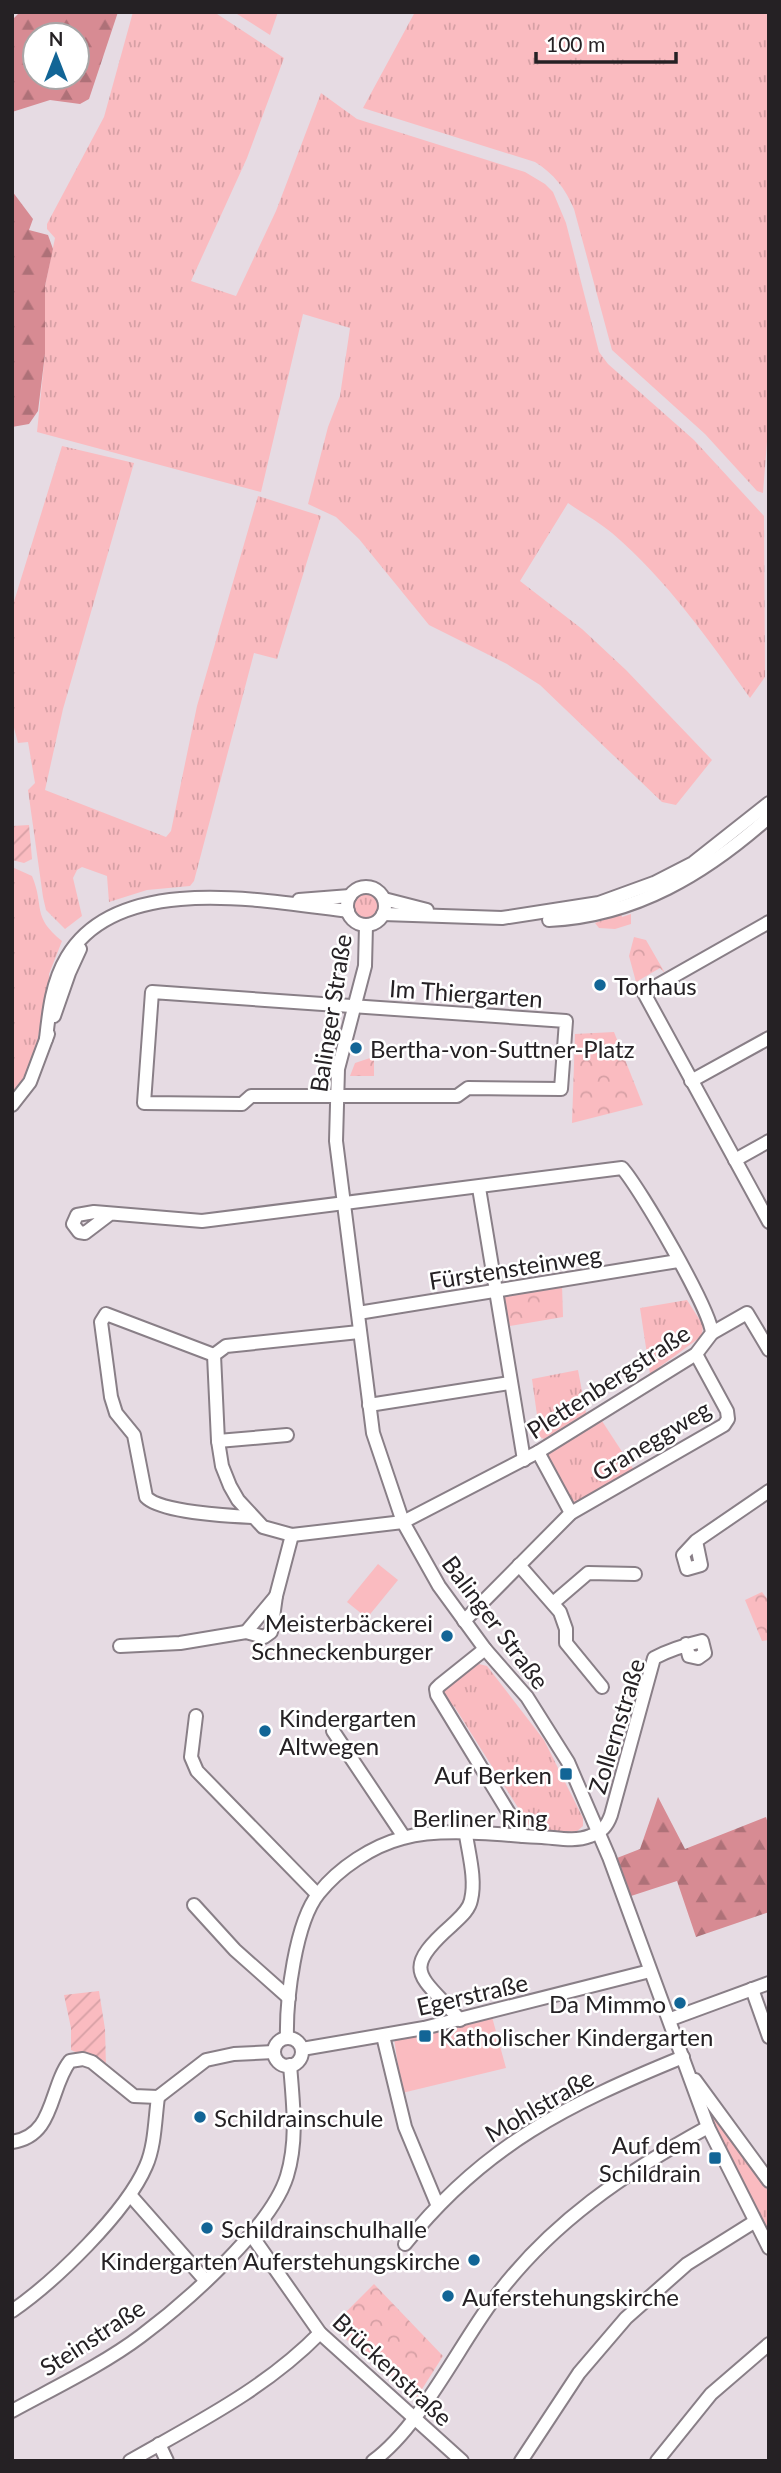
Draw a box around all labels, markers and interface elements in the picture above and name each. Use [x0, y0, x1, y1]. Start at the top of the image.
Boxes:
north arrow [21, 21, 91, 91]
scale bar [536, 21, 676, 65]
text: N [49, 27, 63, 50]
text: 100 m [546, 31, 605, 56]
street label: Balinger Straße [303, 932, 357, 1094]
place label: Torhaus [614, 971, 697, 1000]
street label: Im Thiergarten [388, 973, 544, 1013]
marker: Torhaus [592, 977, 608, 993]
place label: Bertha-von-Suttner-Platz [370, 1034, 635, 1063]
marker: Bertha-von-Suttner-Platz [348, 1040, 364, 1056]
street label: Fürstensteinweg [427, 1239, 603, 1295]
street label: Plettenbergstraße [521, 1318, 695, 1444]
street label: Graneggweg [587, 1393, 715, 1487]
street label: Balinger Straße [436, 1550, 556, 1694]
place label: Meisterbäckerei Schneckenburger [251, 1608, 433, 1665]
marker: Meisterbäckerei Schneckenburger [439, 1628, 455, 1644]
street label: Zollernstraße [582, 1655, 650, 1797]
place label: Kindergarten Altwegen [279, 1703, 416, 1760]
marker: Kindergarten Altwegen [257, 1723, 273, 1739]
place label: Auf Berken [434, 1760, 552, 1789]
marker: Auf Berken [558, 1766, 574, 1782]
street label: Berliner Ring [412, 1803, 548, 1832]
street label: Egerstraße [414, 1967, 530, 2021]
place label: Da Mimmo [549, 1989, 666, 2018]
marker: Da Mimmo [672, 1995, 688, 2011]
place label: Katholischer Kindergarten [439, 2022, 713, 2051]
marker: Katholischer Kindergarten [417, 2028, 433, 2044]
street label: Mohlstraße [480, 2062, 598, 2148]
place label: Schildrainschule [214, 2103, 383, 2132]
marker: Schildrainschule [192, 2109, 208, 2125]
place label: Auf dem Schildrain [599, 2130, 701, 2187]
marker: Auf dem Schildrain [707, 2150, 723, 2166]
place label: Schildrainschulhalle [221, 2214, 427, 2243]
marker: Schildrainschulhalle [199, 2220, 215, 2236]
place label: Kindergarten Auferstehungskirche [100, 2246, 460, 2275]
marker: Kindergarten Auferstehungskirche [466, 2252, 482, 2268]
place label: Auferstehungskirche [462, 2282, 679, 2311]
marker: Auferstehungskirche [440, 2288, 456, 2304]
street label: Steinstraße [34, 2292, 150, 2382]
street label: Brückenstraße [327, 2306, 459, 2432]

